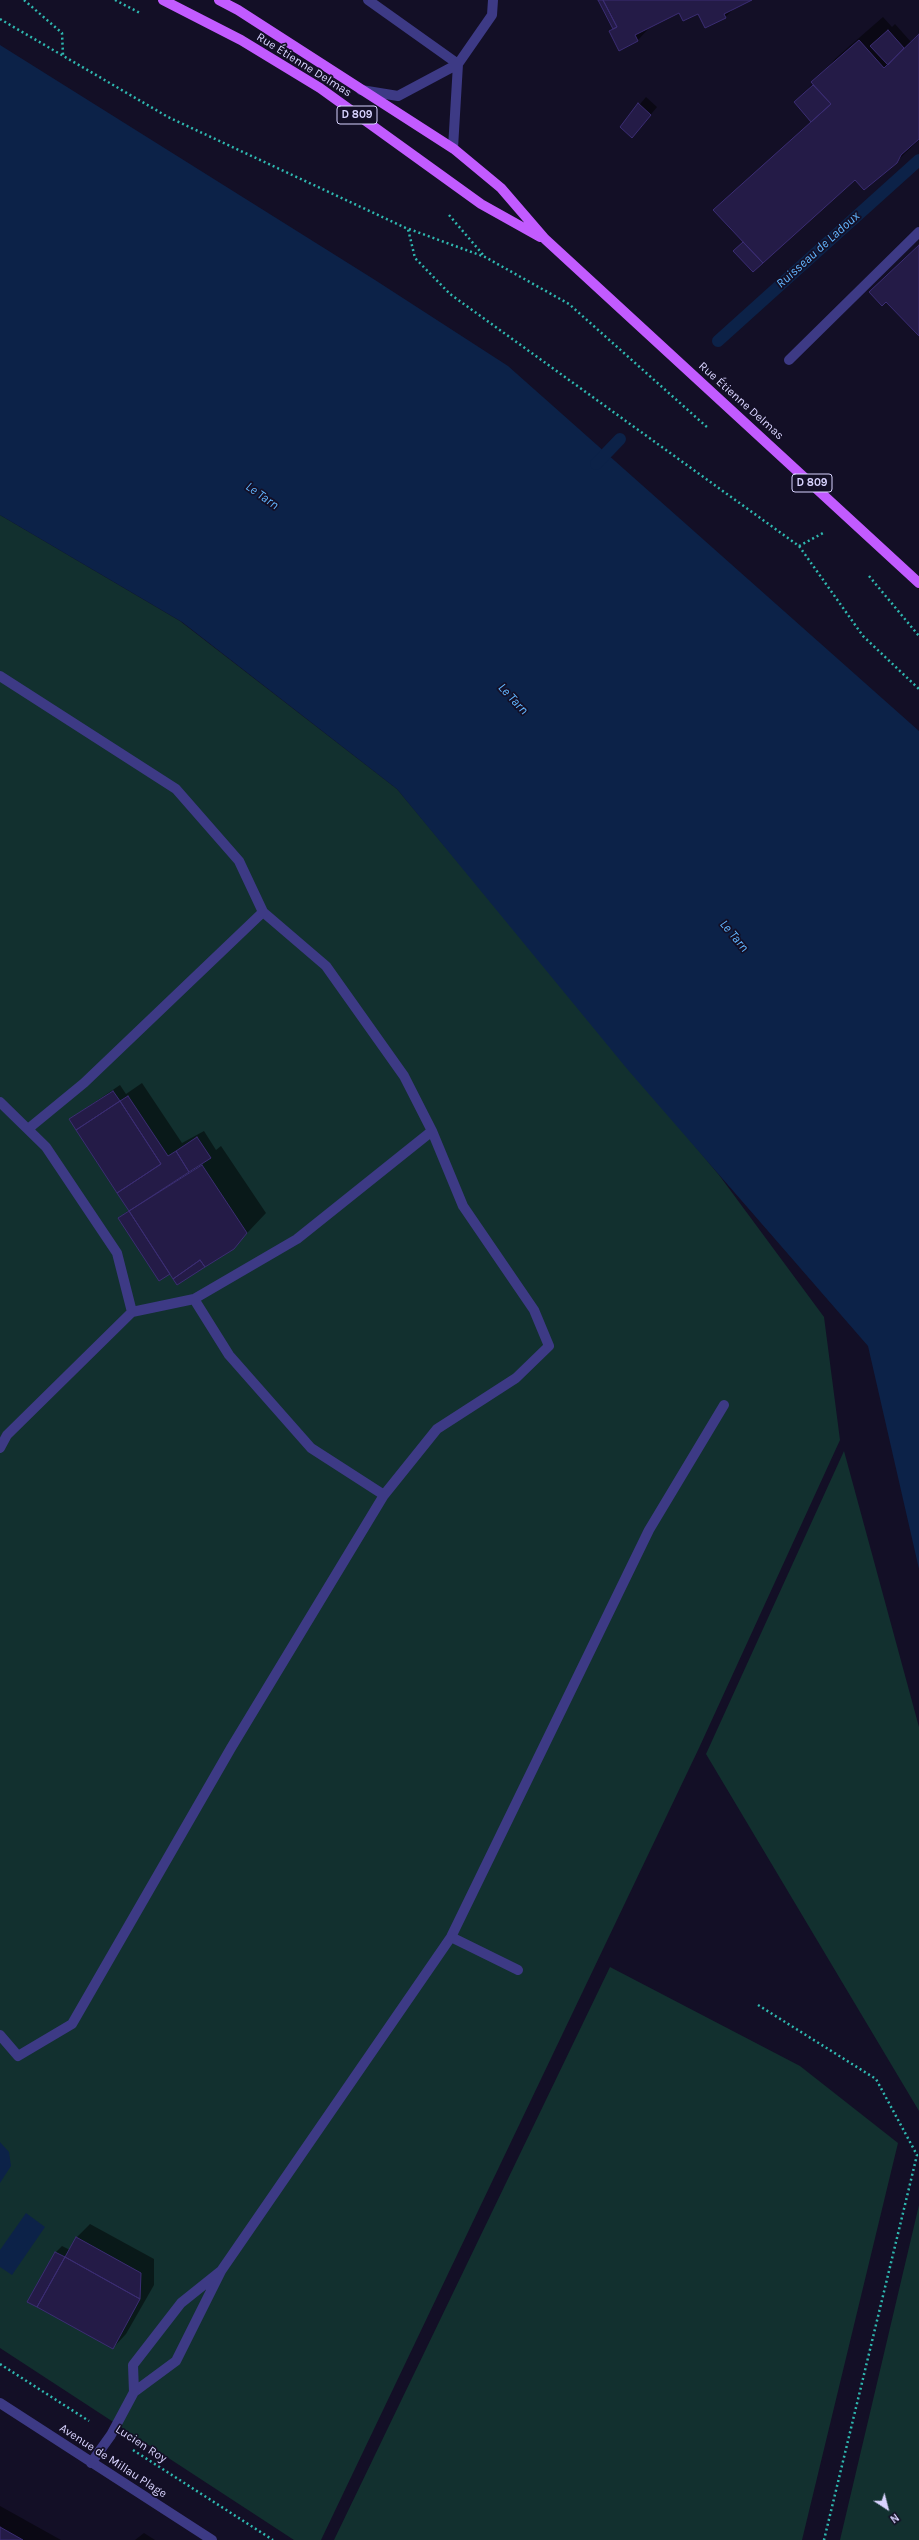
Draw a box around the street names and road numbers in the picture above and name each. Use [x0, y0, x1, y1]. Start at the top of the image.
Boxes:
street label: Rue Étienne Delmas [254, 30, 354, 100]
road number: D 809 [337, 106, 377, 124]
street label: Rue Étienne Delmas [695, 359, 787, 443]
road number: D 809 [792, 474, 832, 492]
street label: Avenue de Millau Plage [57, 2421, 169, 2501]
street label: Lucien Roy [113, 2422, 169, 2466]

